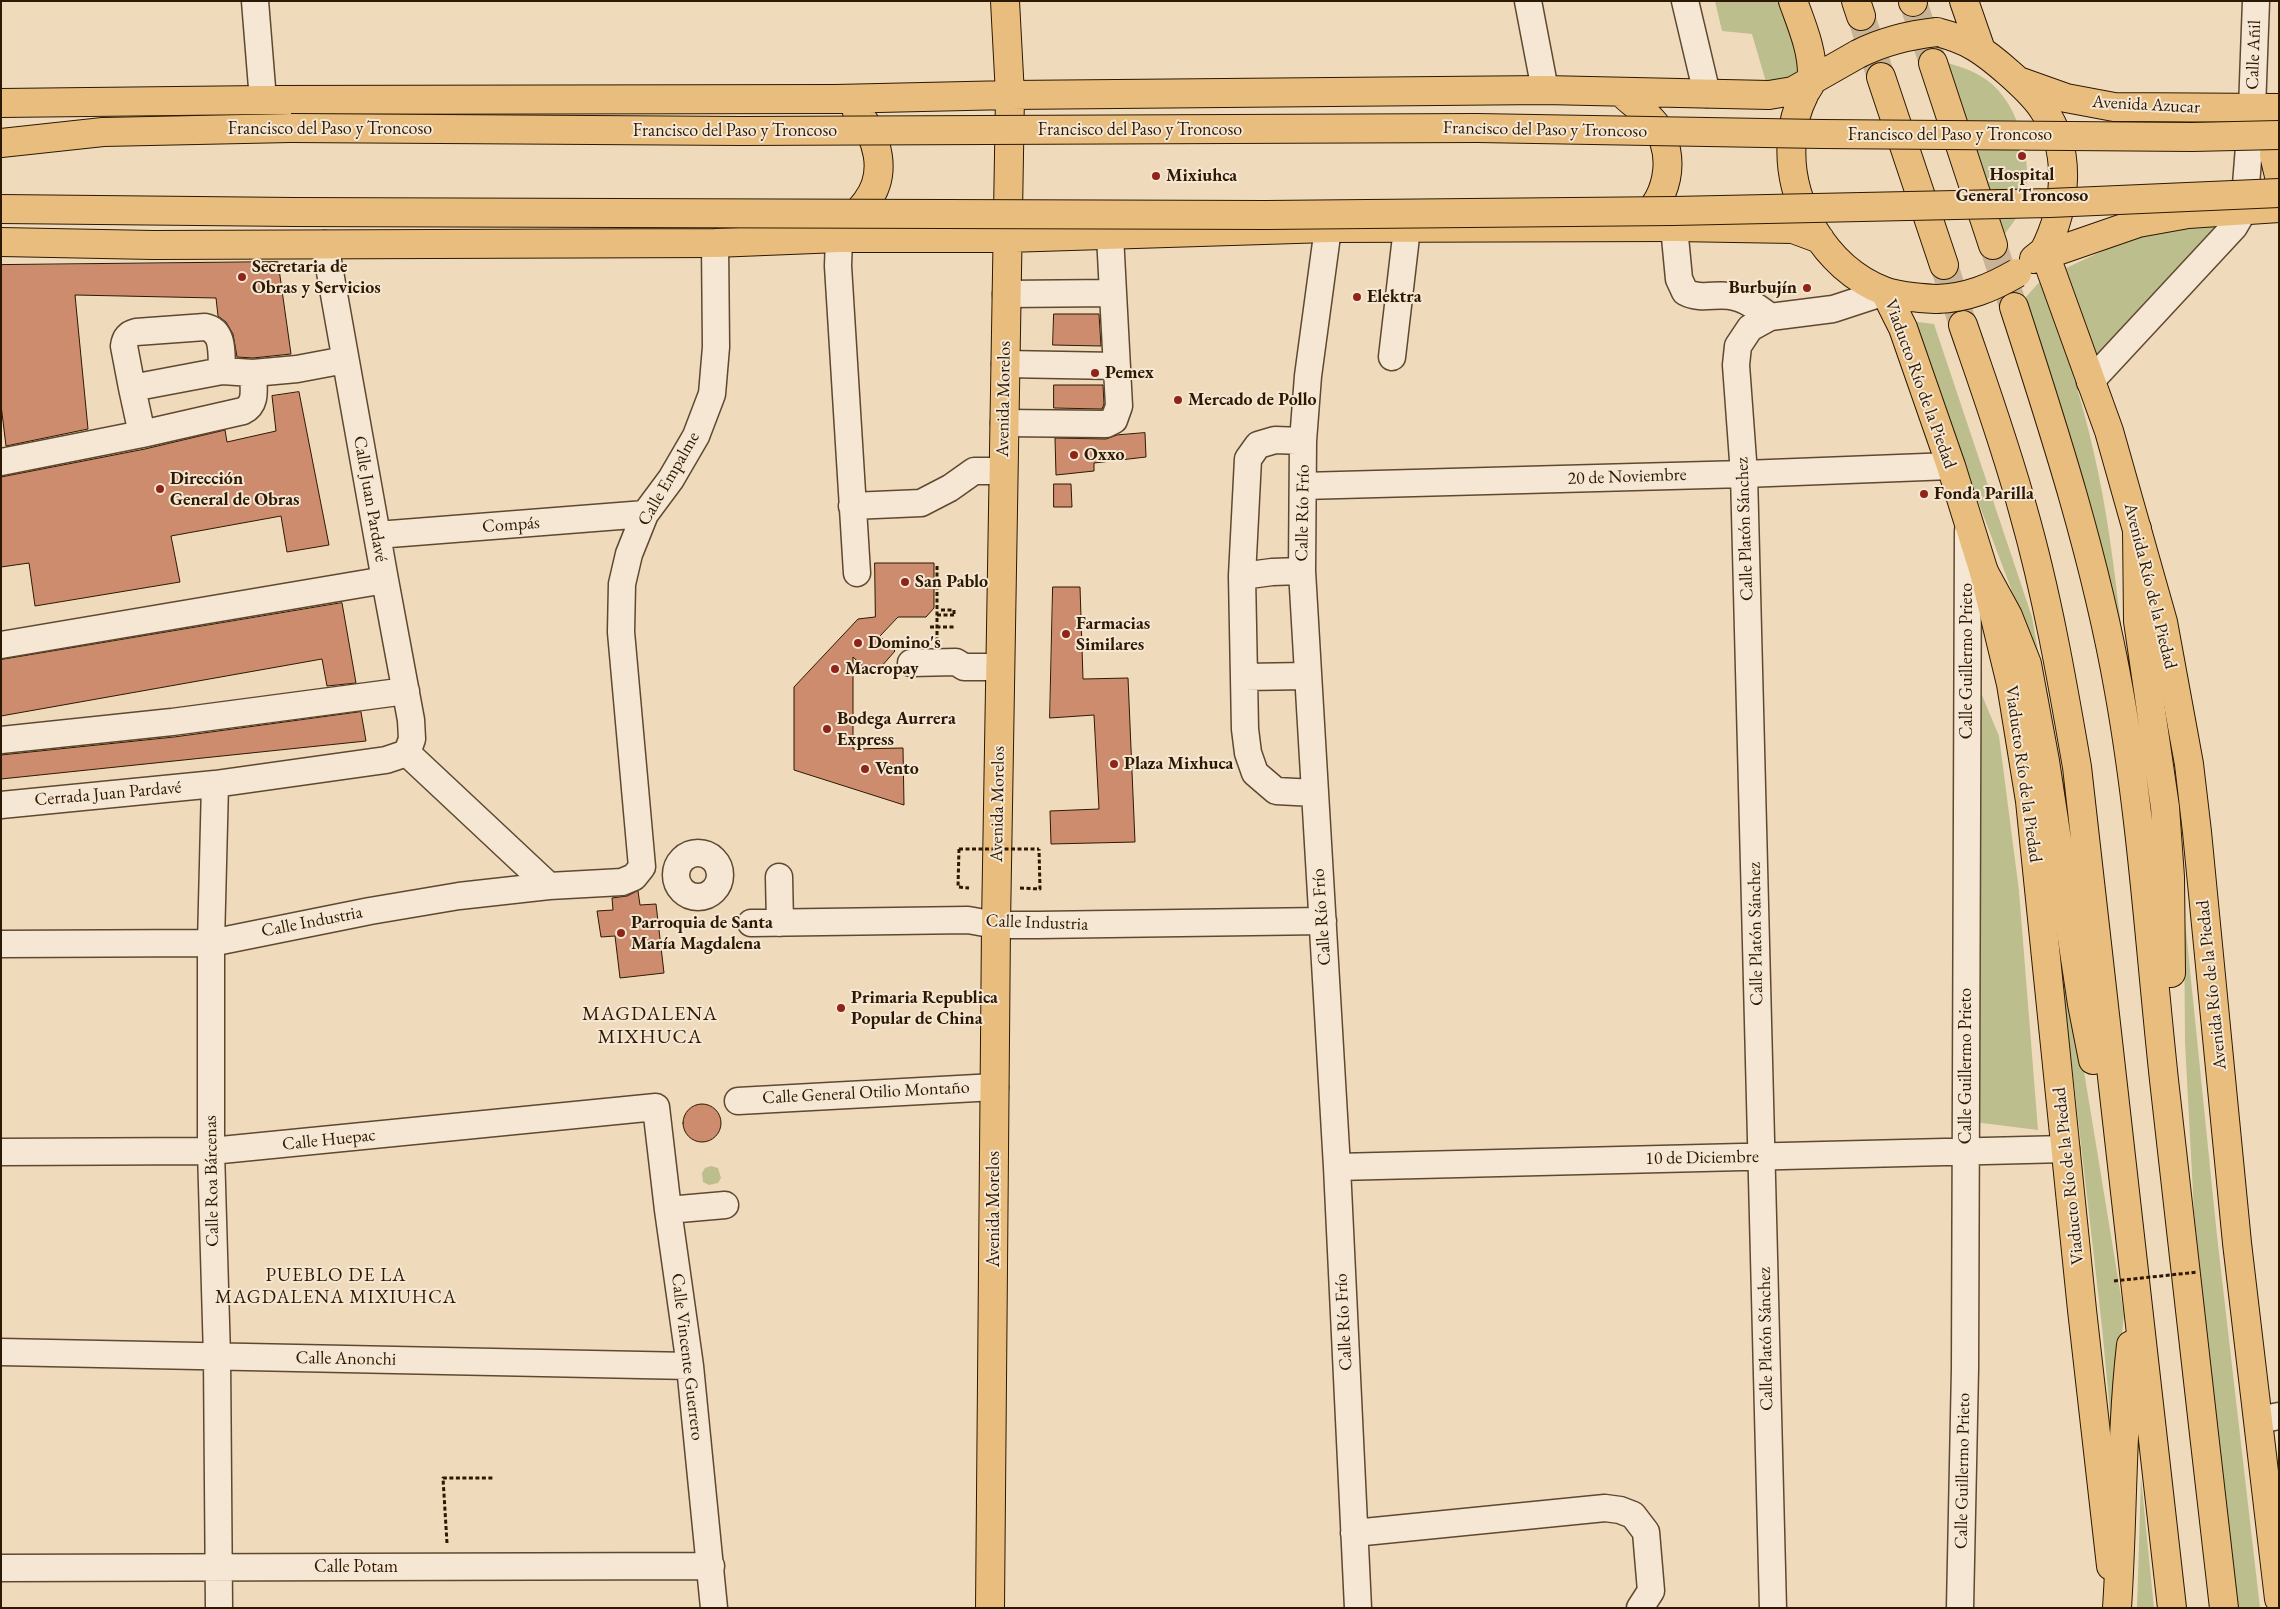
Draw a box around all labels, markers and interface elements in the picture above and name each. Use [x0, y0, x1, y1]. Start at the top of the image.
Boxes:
street label: Calle Añil [2242, 20, 2266, 90]
street label: Avenida Azucar [2091, 91, 2201, 119]
street label: Francisco del Paso y Troncoso [1443, 117, 1647, 143]
street label: Francisco del Paso y Troncoso [228, 118, 432, 140]
street label: Francisco del Paso y Troncoso [1038, 119, 1242, 141]
street label: Francisco del Paso y Troncoso [633, 120, 837, 142]
street label: Francisco del Paso y Troncoso [1848, 124, 2052, 146]
marker: Hospital General Troncoso [2016, 150, 2028, 162]
place label: Hospital General Troncoso [1956, 164, 2088, 206]
place label: Mixiuhca [1166, 165, 1237, 187]
marker: Mixiuhca [1150, 170, 1162, 182]
place label: Secretaria de Obras y Servicios [252, 256, 381, 298]
marker: Secretaria de Obras y Servicios [236, 271, 248, 283]
place label: Burbujín [1728, 277, 1797, 299]
marker: Burbujín [1801, 282, 1813, 294]
place label: Elektra [1367, 286, 1422, 308]
marker: Elektra [1351, 291, 1363, 303]
street label: Viaducto Río de la Piedad [1879, 296, 1961, 472]
street label: Avenida Morelos [992, 341, 1016, 457]
place label: Pemex [1105, 362, 1154, 384]
marker: Pemex [1089, 367, 1101, 379]
place label: Mercado de Pollo [1188, 389, 1317, 411]
marker: Mercado de Pollo [1172, 394, 1184, 406]
street label: Calle Empalme [633, 428, 705, 530]
street label: Calle Juan Pardavé [348, 434, 392, 564]
place label: Oxxo [1084, 444, 1124, 466]
marker: Oxxo [1068, 449, 1080, 461]
street label: Calle Platón Sánchez [1732, 457, 1758, 601]
street label: Calle Río Frío [1291, 464, 1315, 562]
street label: 20 de Noviembre [1567, 464, 1687, 490]
place label: Dirección General de Obras [170, 468, 300, 510]
marker: Dirección General de Obras [154, 483, 166, 495]
place label: Fonda Parilla [1934, 483, 2034, 505]
marker: Fonda Parilla [1918, 488, 1930, 500]
street label: Avenida Río de la Piedad [2119, 501, 2181, 671]
street label: Compás [481, 512, 541, 538]
place label: San Pablo [915, 571, 988, 593]
marker: San Pablo [899, 576, 911, 588]
street label: Calle Guillermo Prieto [1956, 583, 1978, 739]
place label: Farmacias Similares [1076, 613, 1150, 656]
marker: Farmacias Similares [1060, 628, 1072, 640]
place label: Domino's [868, 632, 941, 654]
marker: Domino's [852, 637, 864, 649]
place label: Macropay [845, 658, 919, 680]
marker: Macropay [829, 663, 841, 675]
street label: Viaducto Río de la Piedad [2000, 684, 2046, 864]
place label: Bodega Aurrera Express [837, 708, 956, 751]
marker: Bodega Aurrera Express [821, 723, 833, 735]
street label: Avenida Morelos [986, 746, 1010, 862]
place label: Plaza Mixhuca [1124, 753, 1233, 775]
place label: Vento [875, 758, 919, 780]
marker: Plaza Mixhuca [1108, 758, 1120, 770]
marker: Vento [859, 763, 871, 775]
street label: Cerrada Juan Pardavé [34, 777, 182, 811]
street label: Calle Platón Sánchez [1744, 862, 1768, 1006]
street label: Calle Río Frío [1308, 868, 1336, 966]
street label: Avenida Río de la Piedad [2192, 899, 2232, 1071]
street label: Calle Industria [260, 902, 364, 942]
street label: Calle Industria [985, 910, 1089, 936]
place label: Parroquia de Santa María Magdalena [631, 912, 773, 954]
marker: Parroquia de Santa María Magdalena [615, 927, 627, 939]
place label: Primaria Republica Popular de China [851, 987, 998, 1030]
street label: Calle Guillermo Prieto [1955, 988, 1977, 1144]
marker: Primaria Republica Popular de China [835, 1002, 847, 1014]
district label: MAGDALENA MIXHUCA [581, 1003, 719, 1050]
street label: Calle General Otilio Montaño [762, 1077, 970, 1109]
street label: Viaducto Río de la Piedad [2049, 1086, 2089, 1266]
street label: Calle Roa Bárcenas [200, 1115, 224, 1247]
street label: Calle Huepac [281, 1124, 377, 1156]
street label: 10 de Diciembre [1645, 1146, 1759, 1170]
street label: Avenida Morelos [983, 1151, 1005, 1267]
district label: PUEBLO DE LA MAGDALENA MIXIUHCA [213, 1265, 459, 1309]
street label: Calle Platón Sánchez [1754, 1267, 1778, 1411]
street label: Calle Vincente Guerrero [666, 1272, 708, 1442]
street label: Calle Río Frío [1331, 1273, 1357, 1371]
street label: Calle Anonchi [296, 1347, 396, 1371]
street label: Calle Guillermo Prieto [1951, 1393, 1975, 1549]
street label: Calle Potam [314, 1556, 398, 1578]

